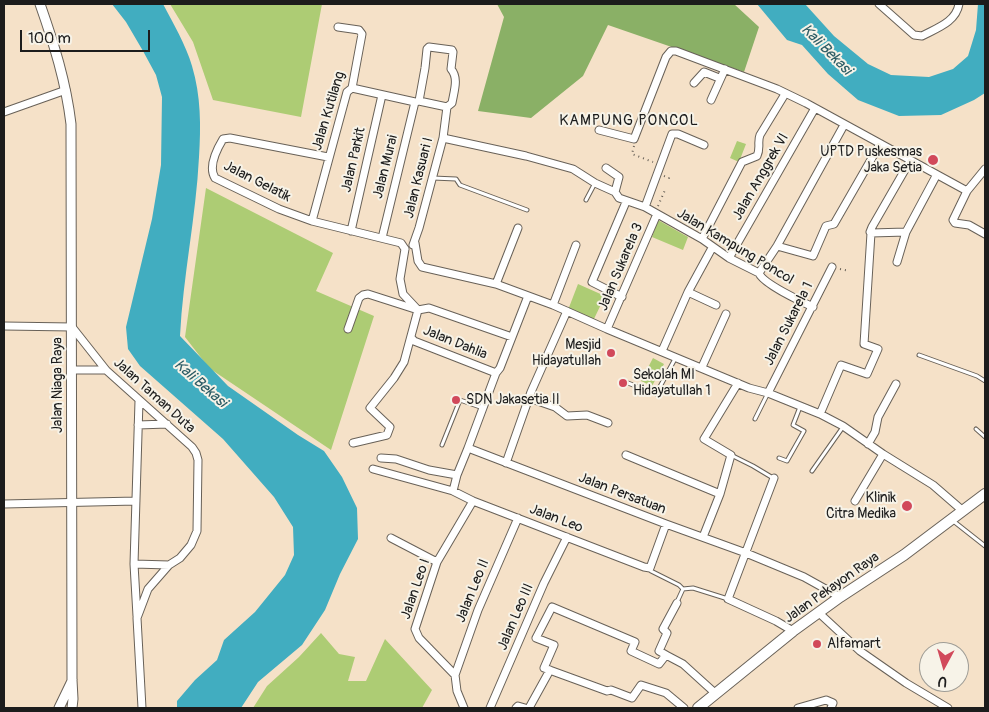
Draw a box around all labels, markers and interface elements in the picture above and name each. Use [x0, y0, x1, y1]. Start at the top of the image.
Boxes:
scale bar [22, 20, 152, 52]
water label: Kali Bekasi [797, 21, 855, 79]
text: 100 m [28, 29, 71, 48]
street label: Jalan Kutilang [309, 70, 349, 152]
district label: KAMPUNG PONCOL [557, 112, 701, 130]
street label: Jalan Parkit [338, 126, 370, 194]
street label: Jalan Anggrek VI [729, 131, 793, 223]
street label: Jalan Murai [370, 134, 402, 200]
street label: Jalan Kasuari I [401, 136, 437, 220]
place label: UPTD Puskesmas Jaka Setia [820, 144, 922, 176]
marker: UPTD Puskesmas Jaka Setia [926, 153, 940, 167]
street label: Jalan Gelatik [221, 158, 293, 206]
street label: Jalan Kampung Poncol [673, 205, 797, 289]
street label: Jalan Sukarela 3 [595, 221, 647, 313]
street label: Jalan Sukarela 1 [761, 280, 817, 368]
street label: Jalan Dahlia [420, 323, 490, 363]
street label: Jalan Niaga Raya [50, 337, 66, 433]
place label: Mesjid Hidayatullah [532, 337, 601, 370]
marker: Mesjid Hidayatullah [605, 347, 617, 359]
street label: Jalan Taman Duta [110, 355, 198, 437]
water label: Kali Bekasi [170, 356, 230, 412]
place label: Sekolah MI Hidayatullah 1 [633, 367, 711, 400]
marker: Sekolah MI Hidayatullah 1 [617, 377, 629, 389]
place label: SDN Jakasetia II [466, 392, 560, 408]
marker: SDN Jakasetia II [450, 394, 462, 406]
street label: Jalan Persatuan [576, 470, 668, 518]
place label: Klinik Citra Medika [826, 490, 896, 522]
marker: Klinik Citra Medika [900, 499, 914, 513]
street label: Jalan Leo [527, 501, 585, 537]
street label: Jalan Pekayon Raya [781, 549, 883, 627]
street label: Jalan Leo I [398, 557, 434, 621]
street label: Jalan Leo II [453, 557, 493, 625]
street label: Jalan Leo III [494, 581, 538, 653]
place label: Alfamart [827, 636, 881, 652]
marker: Alfamart [811, 638, 823, 650]
north arrow [919, 642, 969, 692]
text: U [937, 672, 948, 690]

